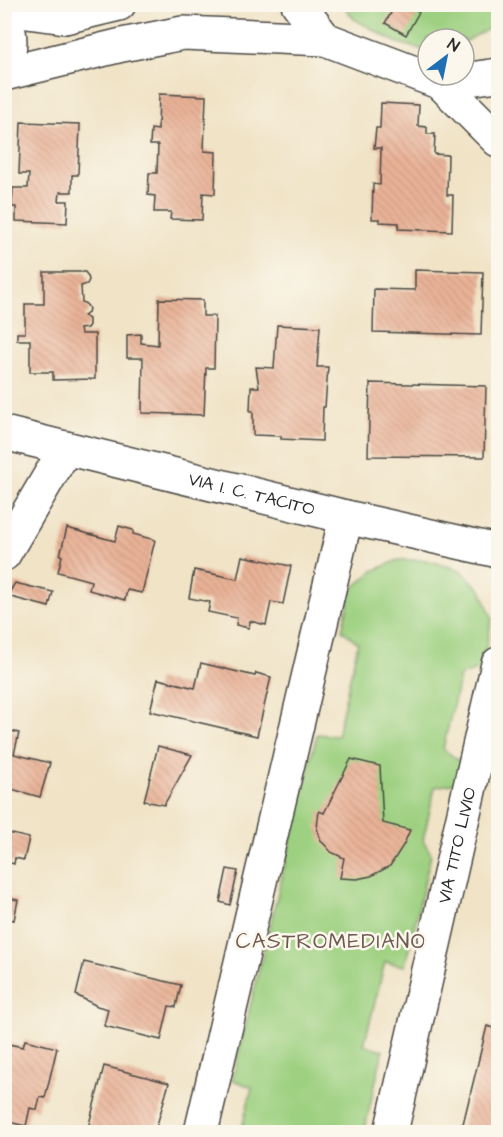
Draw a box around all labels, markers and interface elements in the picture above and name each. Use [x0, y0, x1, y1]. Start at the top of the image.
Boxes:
north arrow [416, 27, 476, 87]
text: N [443, 33, 464, 57]
street label: VIA I. C. TACITO [186, 467, 317, 522]
street label: VIA TITO LIVIO [432, 785, 482, 906]
district label: CASTROMEDIANO [236, 927, 426, 956]

